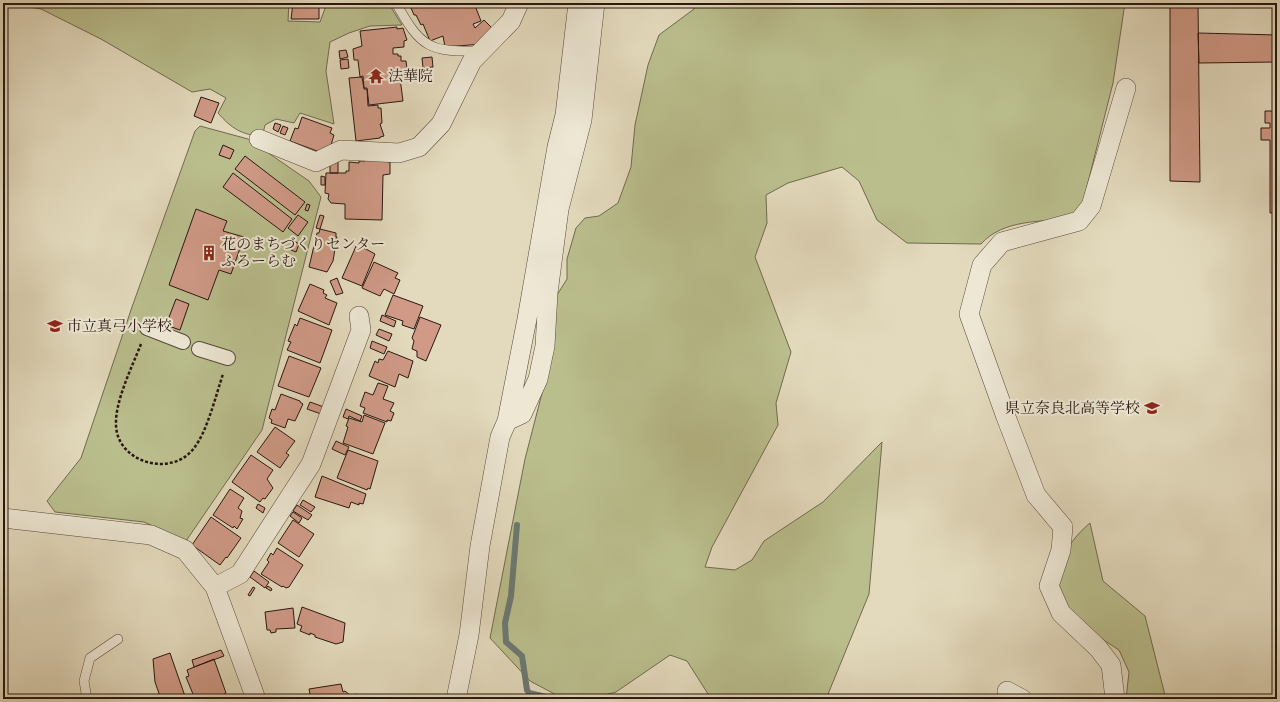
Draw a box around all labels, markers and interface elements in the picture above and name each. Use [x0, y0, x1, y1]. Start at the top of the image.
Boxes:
place label: 法華院 [388, 66, 433, 85]
temple icon: 法華院 [367, 67, 385, 85]
place label: 花のまちづくりセンター ふろーらむ [221, 234, 385, 270]
building icon: 花のまちづくりセンター ふろーらむ [200, 244, 218, 262]
place label: 市立真弓小学校 [67, 316, 172, 335]
school or university icon: 市立真弓小学校 [46, 317, 64, 335]
place label: 県立奈良北高等学校 [1005, 398, 1140, 417]
school or university icon: 県立奈良北高等学校 [1143, 399, 1161, 417]

